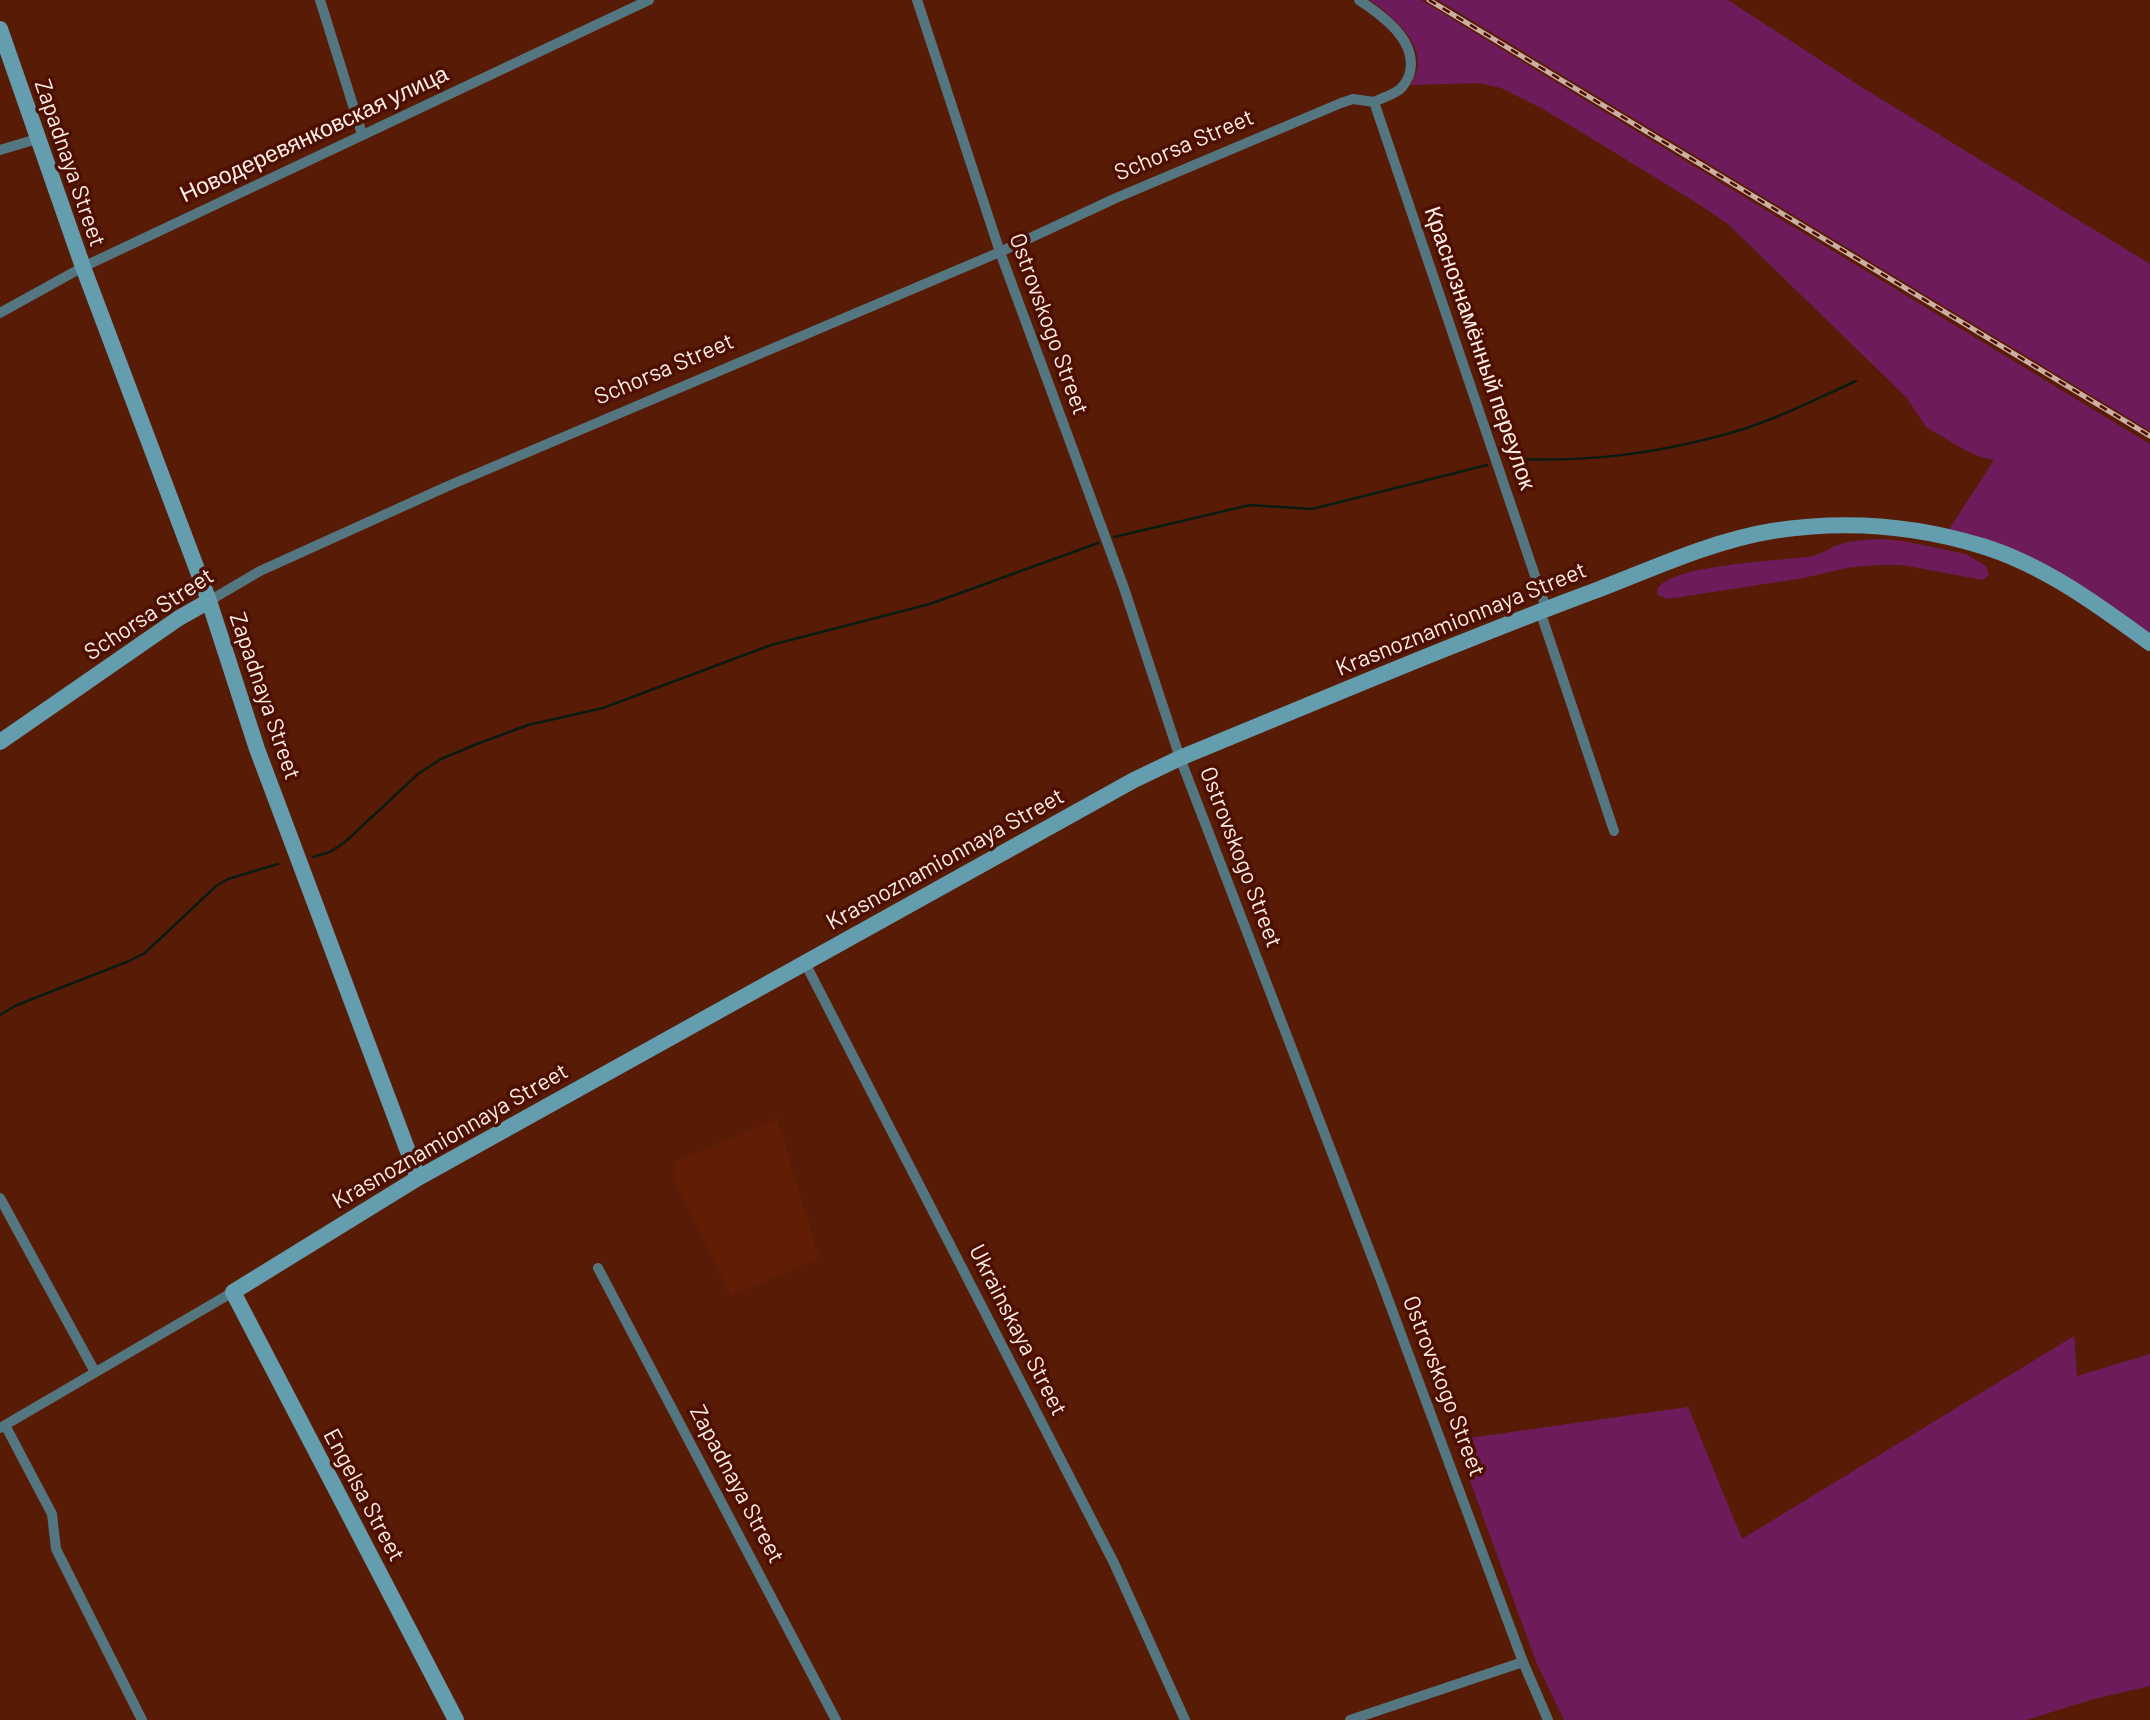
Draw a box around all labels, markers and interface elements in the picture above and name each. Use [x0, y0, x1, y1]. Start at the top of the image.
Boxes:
street label: Новодеревянковская улица [175, 60, 453, 208]
street label: Zapadnaya Street [28, 76, 112, 250]
street label: Schorsa Street [1110, 103, 1258, 187]
street label: Краснознамённый переулок [1418, 203, 1542, 493]
street label: Ostrovskogo Street [1003, 229, 1095, 419]
street label: Schorsa Street [590, 327, 738, 411]
street label: Krasnoznamionnaya Street [1332, 556, 1590, 682]
street label: Schorsa Street [79, 562, 219, 666]
street label: Zapadnaya Street [223, 609, 307, 783]
street label: Ostrovskogo Street [1194, 763, 1288, 951]
street label: Krasnoznamionnaya Street [821, 782, 1069, 936]
street label: Krasnoznamionnaya Street [327, 1057, 573, 1215]
street label: Ukrainskaya Street [963, 1240, 1073, 1420]
street label: Ostrovskogo Street [1397, 1292, 1491, 1480]
street label: Zapadnaya Street [684, 1400, 790, 1568]
street label: Engelsa Street [317, 1424, 411, 1566]

